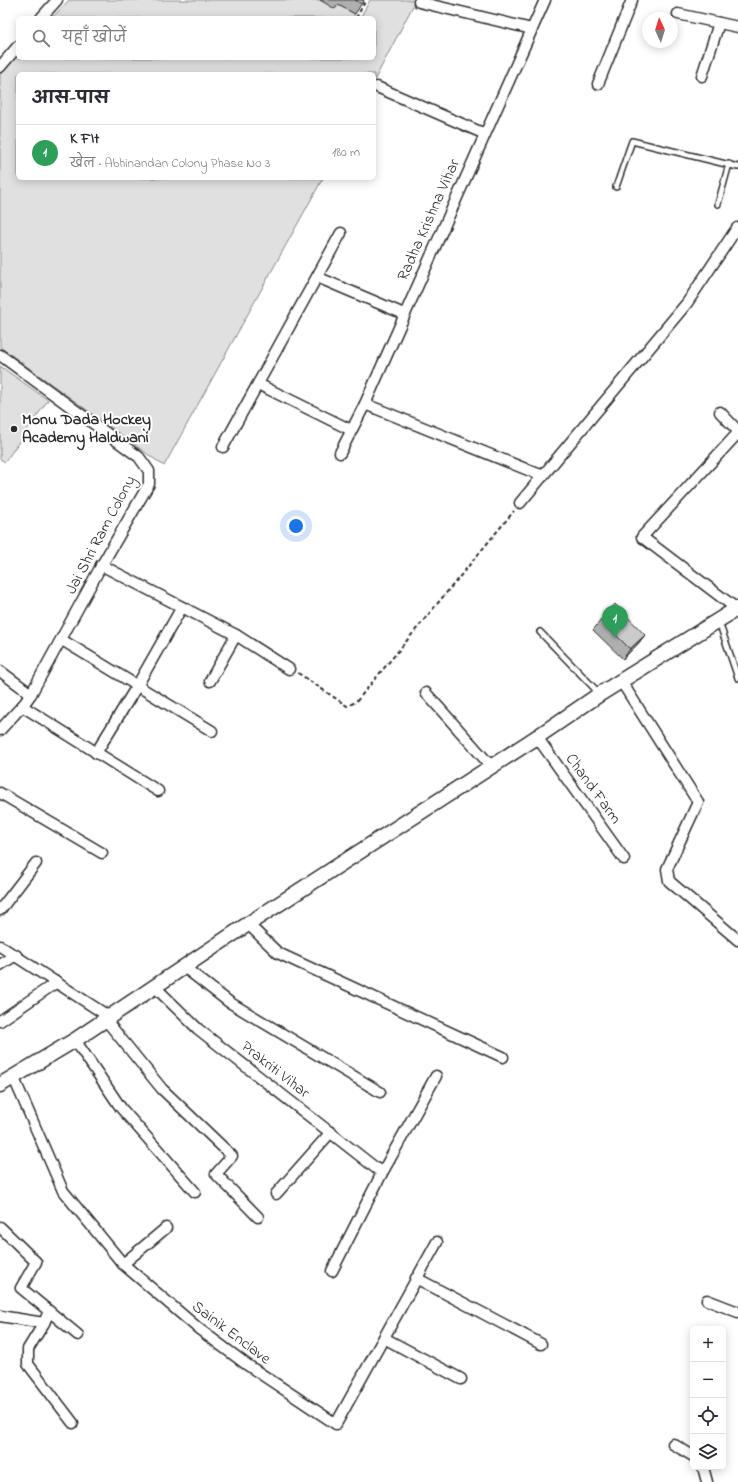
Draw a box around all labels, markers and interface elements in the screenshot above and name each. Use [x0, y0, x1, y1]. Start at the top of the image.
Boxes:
north arrow [642, 12, 678, 48]
search box [16, 16, 376, 60]
icon: search [30, 27, 52, 49]
text: यहाँ खोजें [62, 27, 126, 49]
text: आस-पास [32, 86, 109, 111]
text: K FIt [70, 128, 99, 150]
text: 1 [43, 143, 47, 162]
text: 180 m [332, 143, 360, 162]
text: खेल · Abhinandan Colony Phase No 3 [70, 154, 270, 173]
street label: Radha Krishna Vihar [391, 155, 467, 285]
place label: Monu Dada Hockey Academy Haldwani [22, 408, 151, 451]
marker: Monu Dada Hockey Academy Haldwani [9, 424, 19, 434]
street label: Jai Shri Ram Colony [60, 471, 142, 599]
your location [286, 516, 306, 536]
pin: 1 [602, 605, 628, 638]
street label: Chand Farm [559, 749, 627, 829]
street label: Prakriti Vihar [236, 1035, 314, 1105]
street label: Sainik Enclave [186, 1295, 276, 1371]
map controls [690, 1326, 726, 1470]
button: + [690, 1326, 726, 1362]
button: − [690, 1362, 726, 1398]
button: locate [690, 1398, 726, 1434]
button: layers [690, 1434, 726, 1470]

